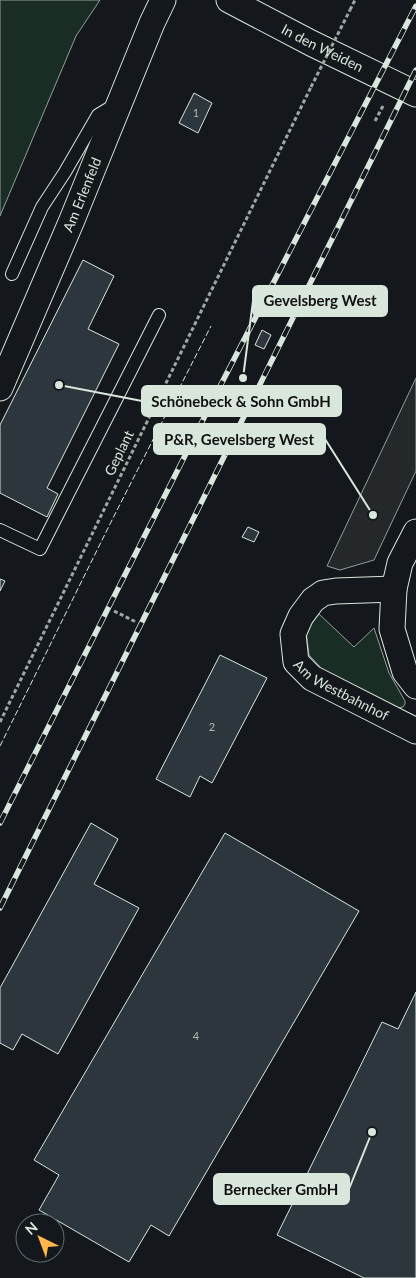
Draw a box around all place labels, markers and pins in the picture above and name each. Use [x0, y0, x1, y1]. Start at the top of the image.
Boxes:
callout: Gevelsberg West [253, 286, 387, 316]
callout: Schönebeck & Sohn GmbH [142, 386, 341, 416]
callout: P&R, Gevelsberg West [154, 424, 325, 454]
callout: Bernecker GmbH [214, 1174, 349, 1204]

